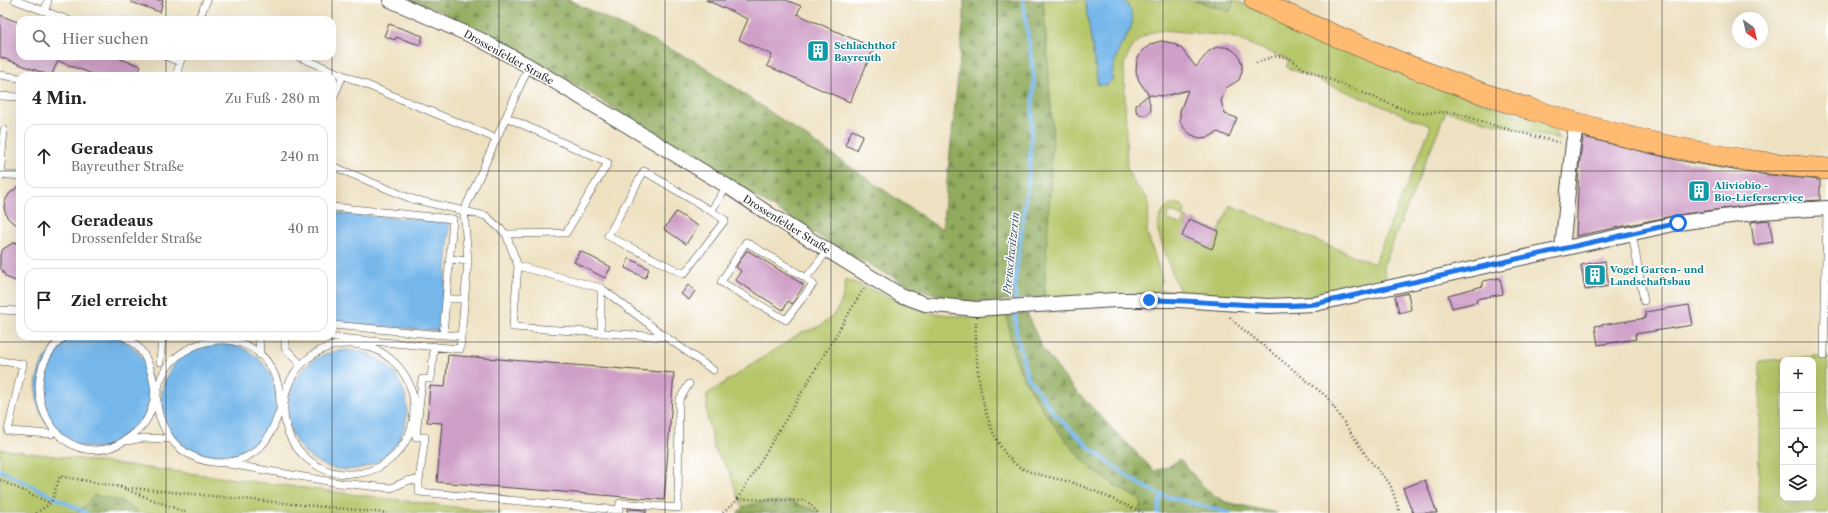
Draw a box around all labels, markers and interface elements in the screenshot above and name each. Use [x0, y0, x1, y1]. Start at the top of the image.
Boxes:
north arrow [1732, 12, 1768, 48]
search box [16, 16, 336, 60]
icon: search [30, 27, 52, 49]
street label: Drossenfelder Straße [462, 27, 556, 88]
text: Hier suchen [62, 29, 149, 48]
building icon: Schlachthof Bayreuth [805, 38, 831, 64]
place label: Schlachthof Bayreuth [834, 39, 898, 64]
text: 4 Min. [32, 88, 87, 108]
text: Zu Fuß · 280 m [225, 90, 320, 106]
text: Geradeaus [71, 139, 153, 158]
icon: ahead [33, 145, 55, 167]
text: 240 m [280, 148, 319, 164]
text: Bayreuther Straße [71, 158, 184, 174]
building icon: Aliviobio - Bio-Lieferservice [1686, 178, 1712, 204]
place label: Aliviobio - Bio-Lieferservice [1713, 179, 1804, 204]
street label: Drossenfelder Straße [741, 192, 833, 257]
text: Geradeaus [71, 211, 153, 230]
water label: Preuschwitzerin [1000, 211, 1022, 296]
route start [1669, 214, 1687, 232]
icon: ahead [33, 217, 55, 239]
text: 40 m [288, 220, 319, 236]
text: Drossenfelder Straße [71, 230, 202, 246]
building icon: Vogel Garten- und Landschaftsbau [1582, 262, 1608, 288]
place label: Vogel Garten- und Landschaftsbau [1609, 263, 1704, 288]
icon: arrive [33, 289, 55, 311]
text: Ziel erreicht [71, 291, 167, 310]
route end [1140, 291, 1158, 309]
map controls [1780, 357, 1816, 501]
button: + [1780, 357, 1816, 393]
button: − [1780, 393, 1816, 429]
button: locate [1780, 429, 1816, 465]
button: layers [1780, 465, 1816, 501]

